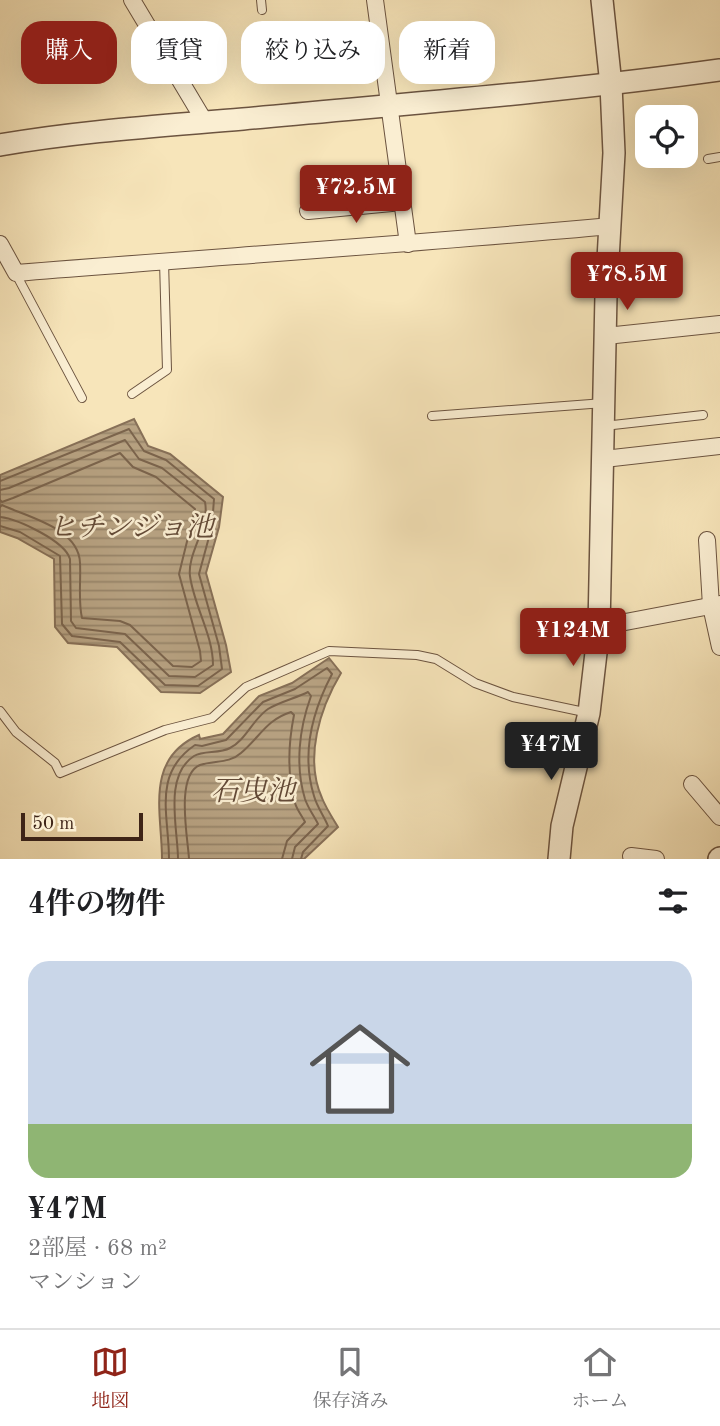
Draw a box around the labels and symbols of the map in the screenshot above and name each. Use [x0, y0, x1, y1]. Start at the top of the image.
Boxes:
pin: ¥72.5M [299, 166, 413, 225]
pin: ¥78.5M [570, 252, 684, 312]
water label: ヒチンジョ池 [48, 512, 217, 543]
pin: ¥124M [524, 608, 622, 668]
pin: ¥47M [510, 722, 592, 782]
water label: 石曳池 [211, 776, 298, 807]
scale bar [21, 810, 144, 842]

